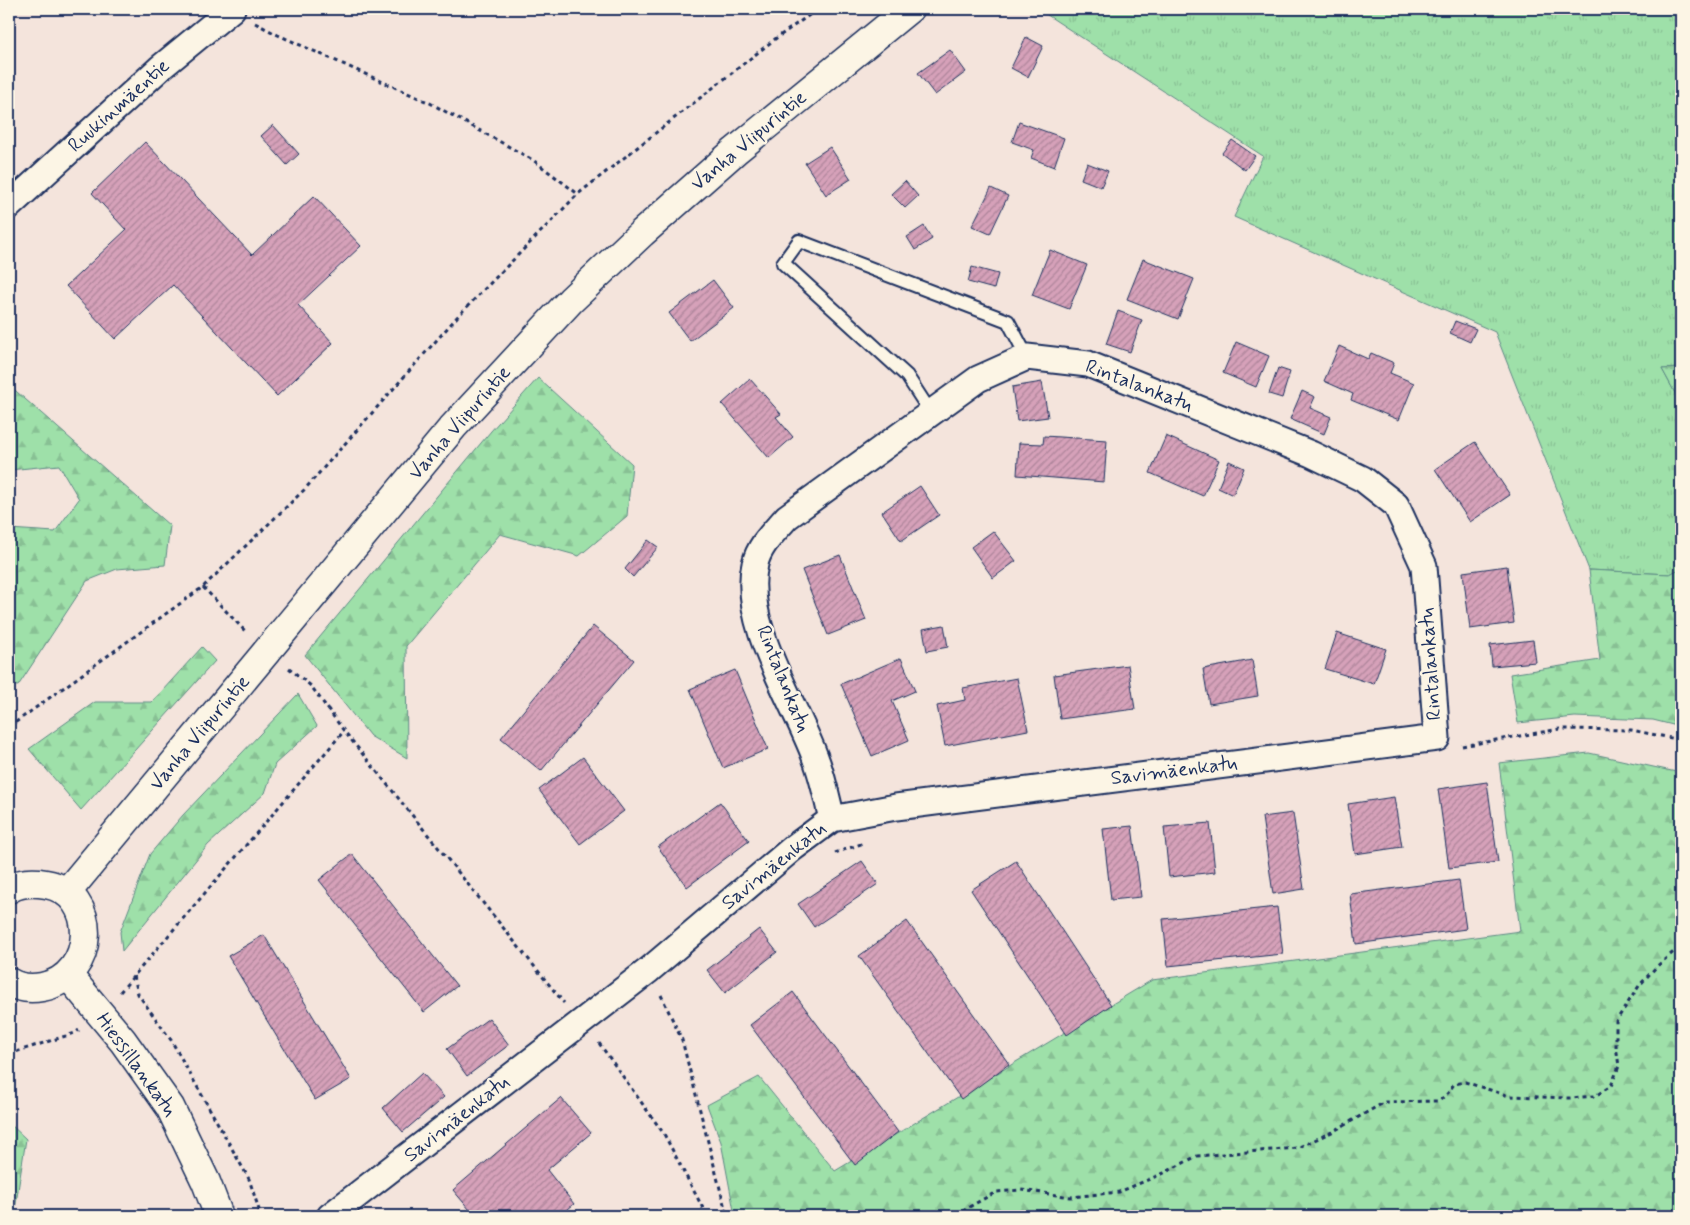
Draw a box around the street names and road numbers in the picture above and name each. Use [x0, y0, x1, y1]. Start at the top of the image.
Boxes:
street label: Ruukinmäentie [62, 53, 176, 159]
street label: Vanha Viipurintie [685, 84, 813, 197]
street label: Rintalankatu [1081, 353, 1197, 419]
street label: Vanha Viipurintie [403, 360, 517, 486]
street label: Rintalankatu [1414, 607, 1448, 721]
street label: Rintalankatu [749, 622, 817, 736]
street label: Vanha Viipurintie [144, 669, 257, 797]
street label: Savimäenkatu [1109, 750, 1239, 792]
street label: Savimäenkatu [716, 815, 832, 917]
street label: Hiessillankatu [89, 1008, 183, 1122]
street label: Savimäenkatu [399, 1069, 515, 1169]

